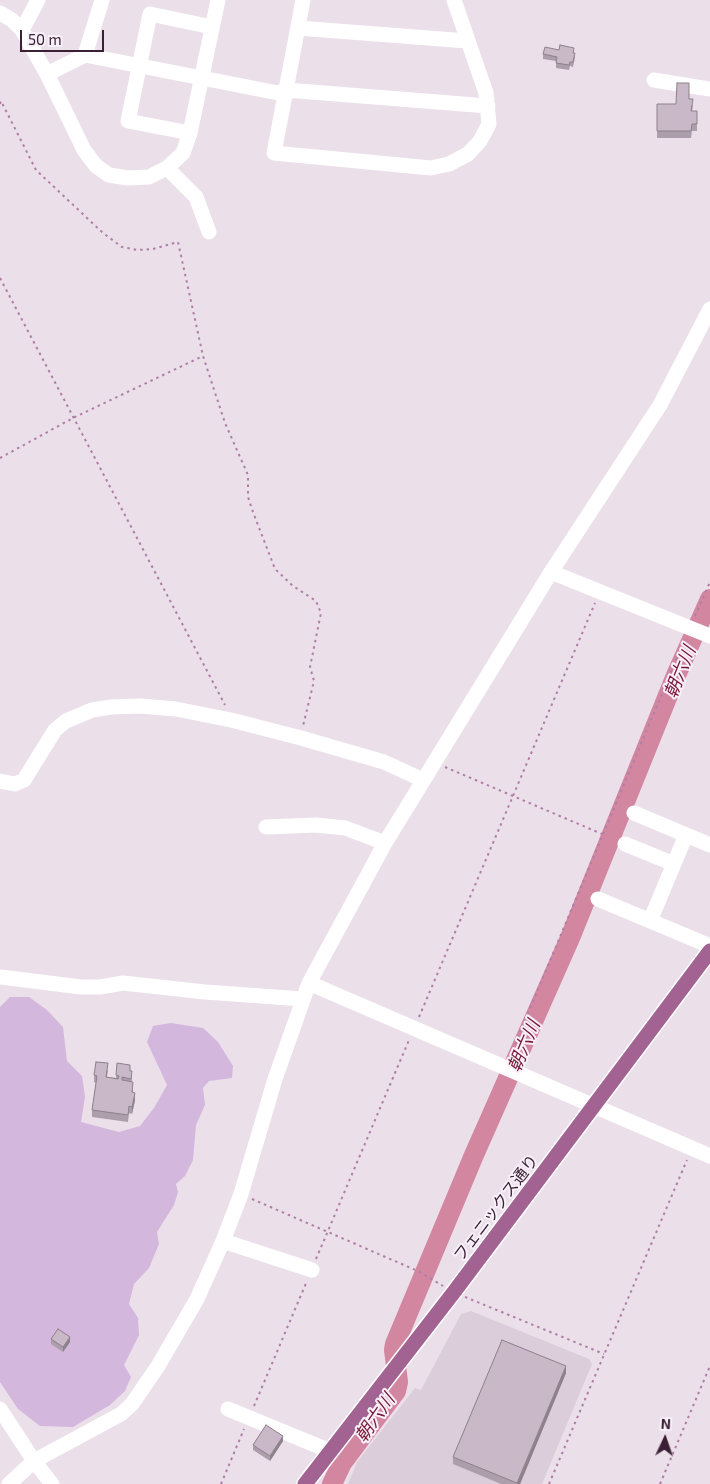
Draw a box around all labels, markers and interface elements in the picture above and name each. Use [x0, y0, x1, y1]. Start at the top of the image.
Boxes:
scale bar [22, 20, 106, 52]
text: 50 m [28, 30, 62, 48]
water label: 朝六川 [660, 643, 700, 701]
water label: 朝六川 [504, 1017, 544, 1075]
street label: フェニックス通り [450, 1151, 542, 1265]
water label: 朝六川 [351, 1390, 399, 1446]
north arrow [640, 1414, 690, 1464]
text: N [660, 1415, 671, 1432]

